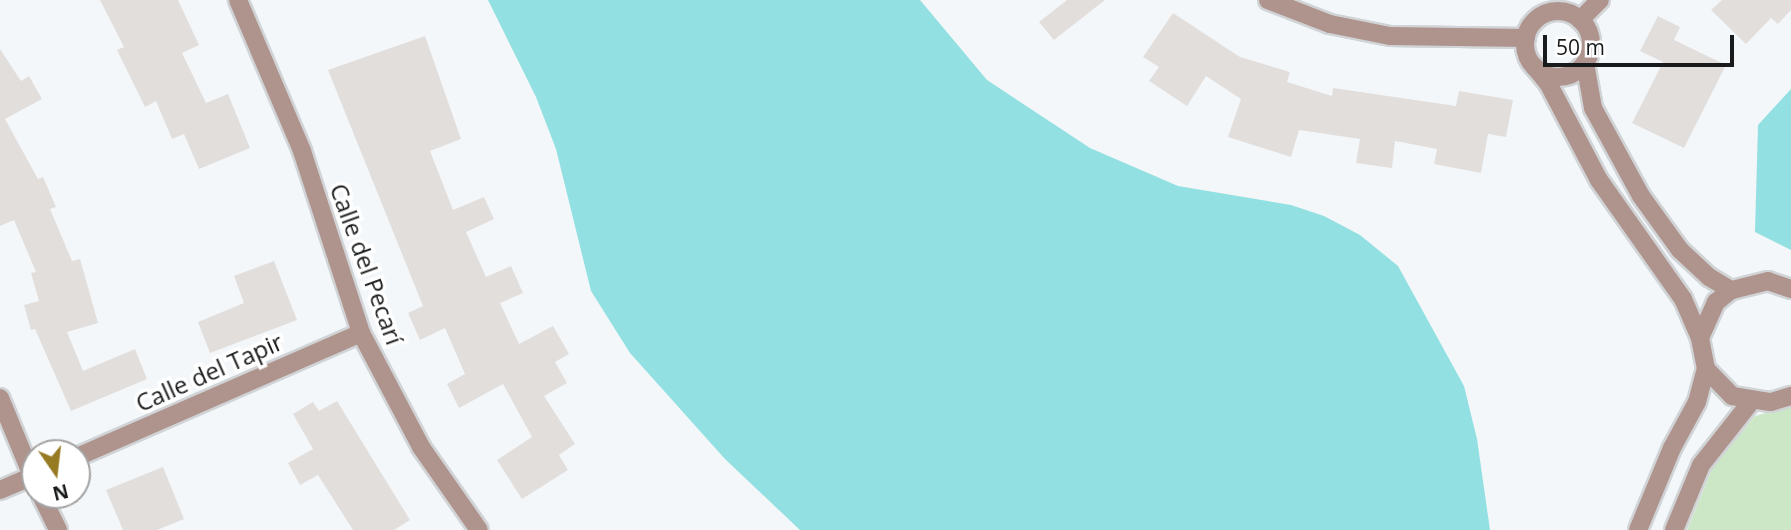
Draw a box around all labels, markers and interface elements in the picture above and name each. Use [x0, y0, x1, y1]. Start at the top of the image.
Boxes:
scale bar [1546, 21, 1737, 65]
text: 50 m [1556, 33, 1605, 61]
street label: Calle del Pecarí [325, 180, 409, 348]
street label: Calle del Tapir [131, 327, 287, 417]
north arrow [21, 439, 91, 509]
text: N [50, 478, 71, 507]

